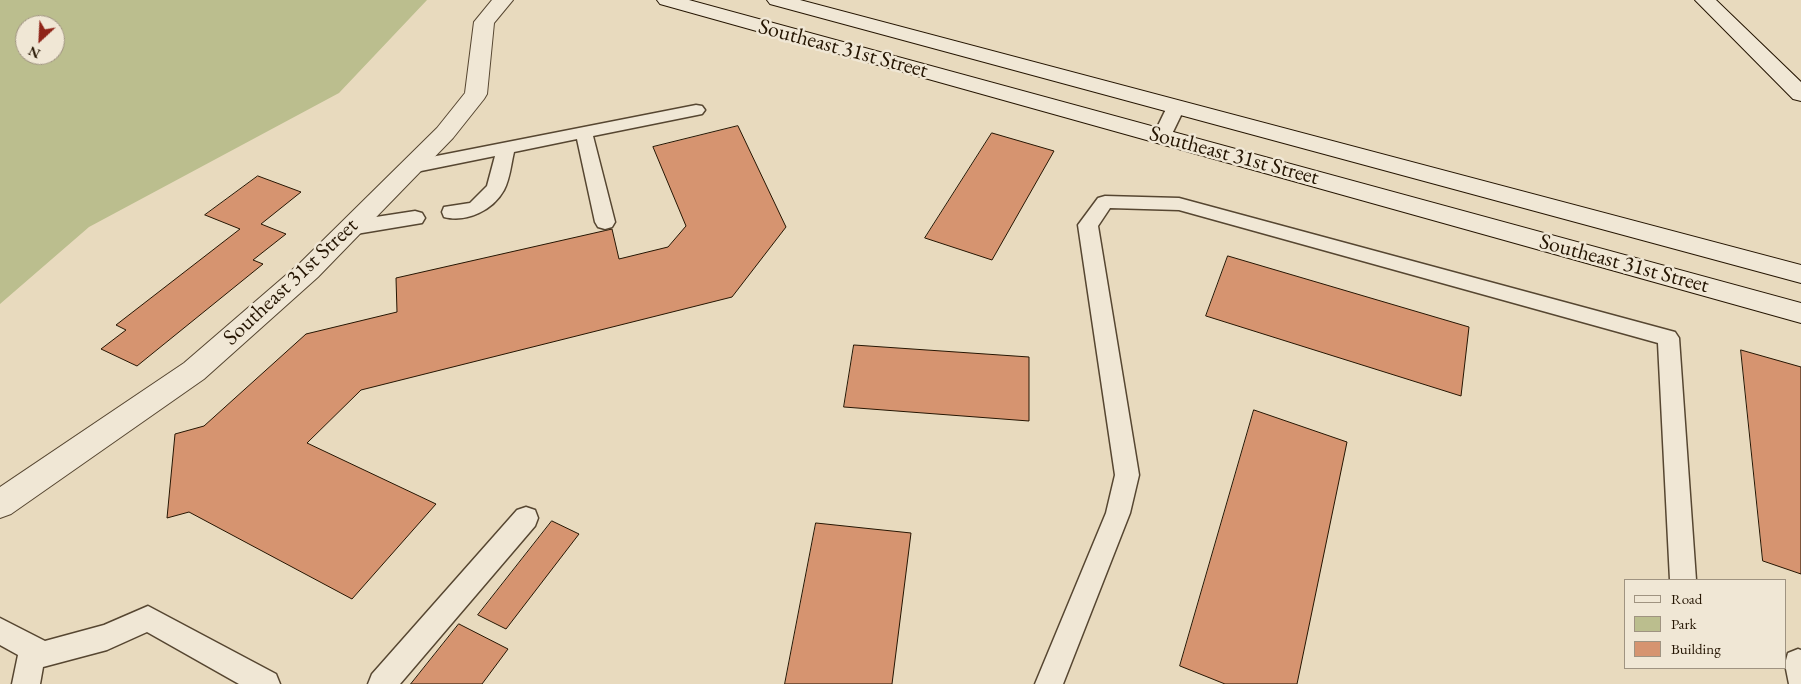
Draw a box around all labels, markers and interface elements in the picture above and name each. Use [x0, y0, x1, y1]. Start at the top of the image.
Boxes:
street label: Southeast 31st Street [755, 14, 931, 84]
north arrow [15, 15, 65, 65]
text: N [25, 42, 43, 63]
street label: Southeast 31st Street [1146, 121, 1322, 191]
street label: Southeast 31st Street [218, 213, 364, 351]
street label: Southeast 31st Street [1536, 229, 1712, 299]
legend [1624, 579, 1786, 669]
text: Road [1671, 589, 1702, 608]
text: Park [1671, 614, 1697, 633]
text: Building [1671, 639, 1721, 658]

